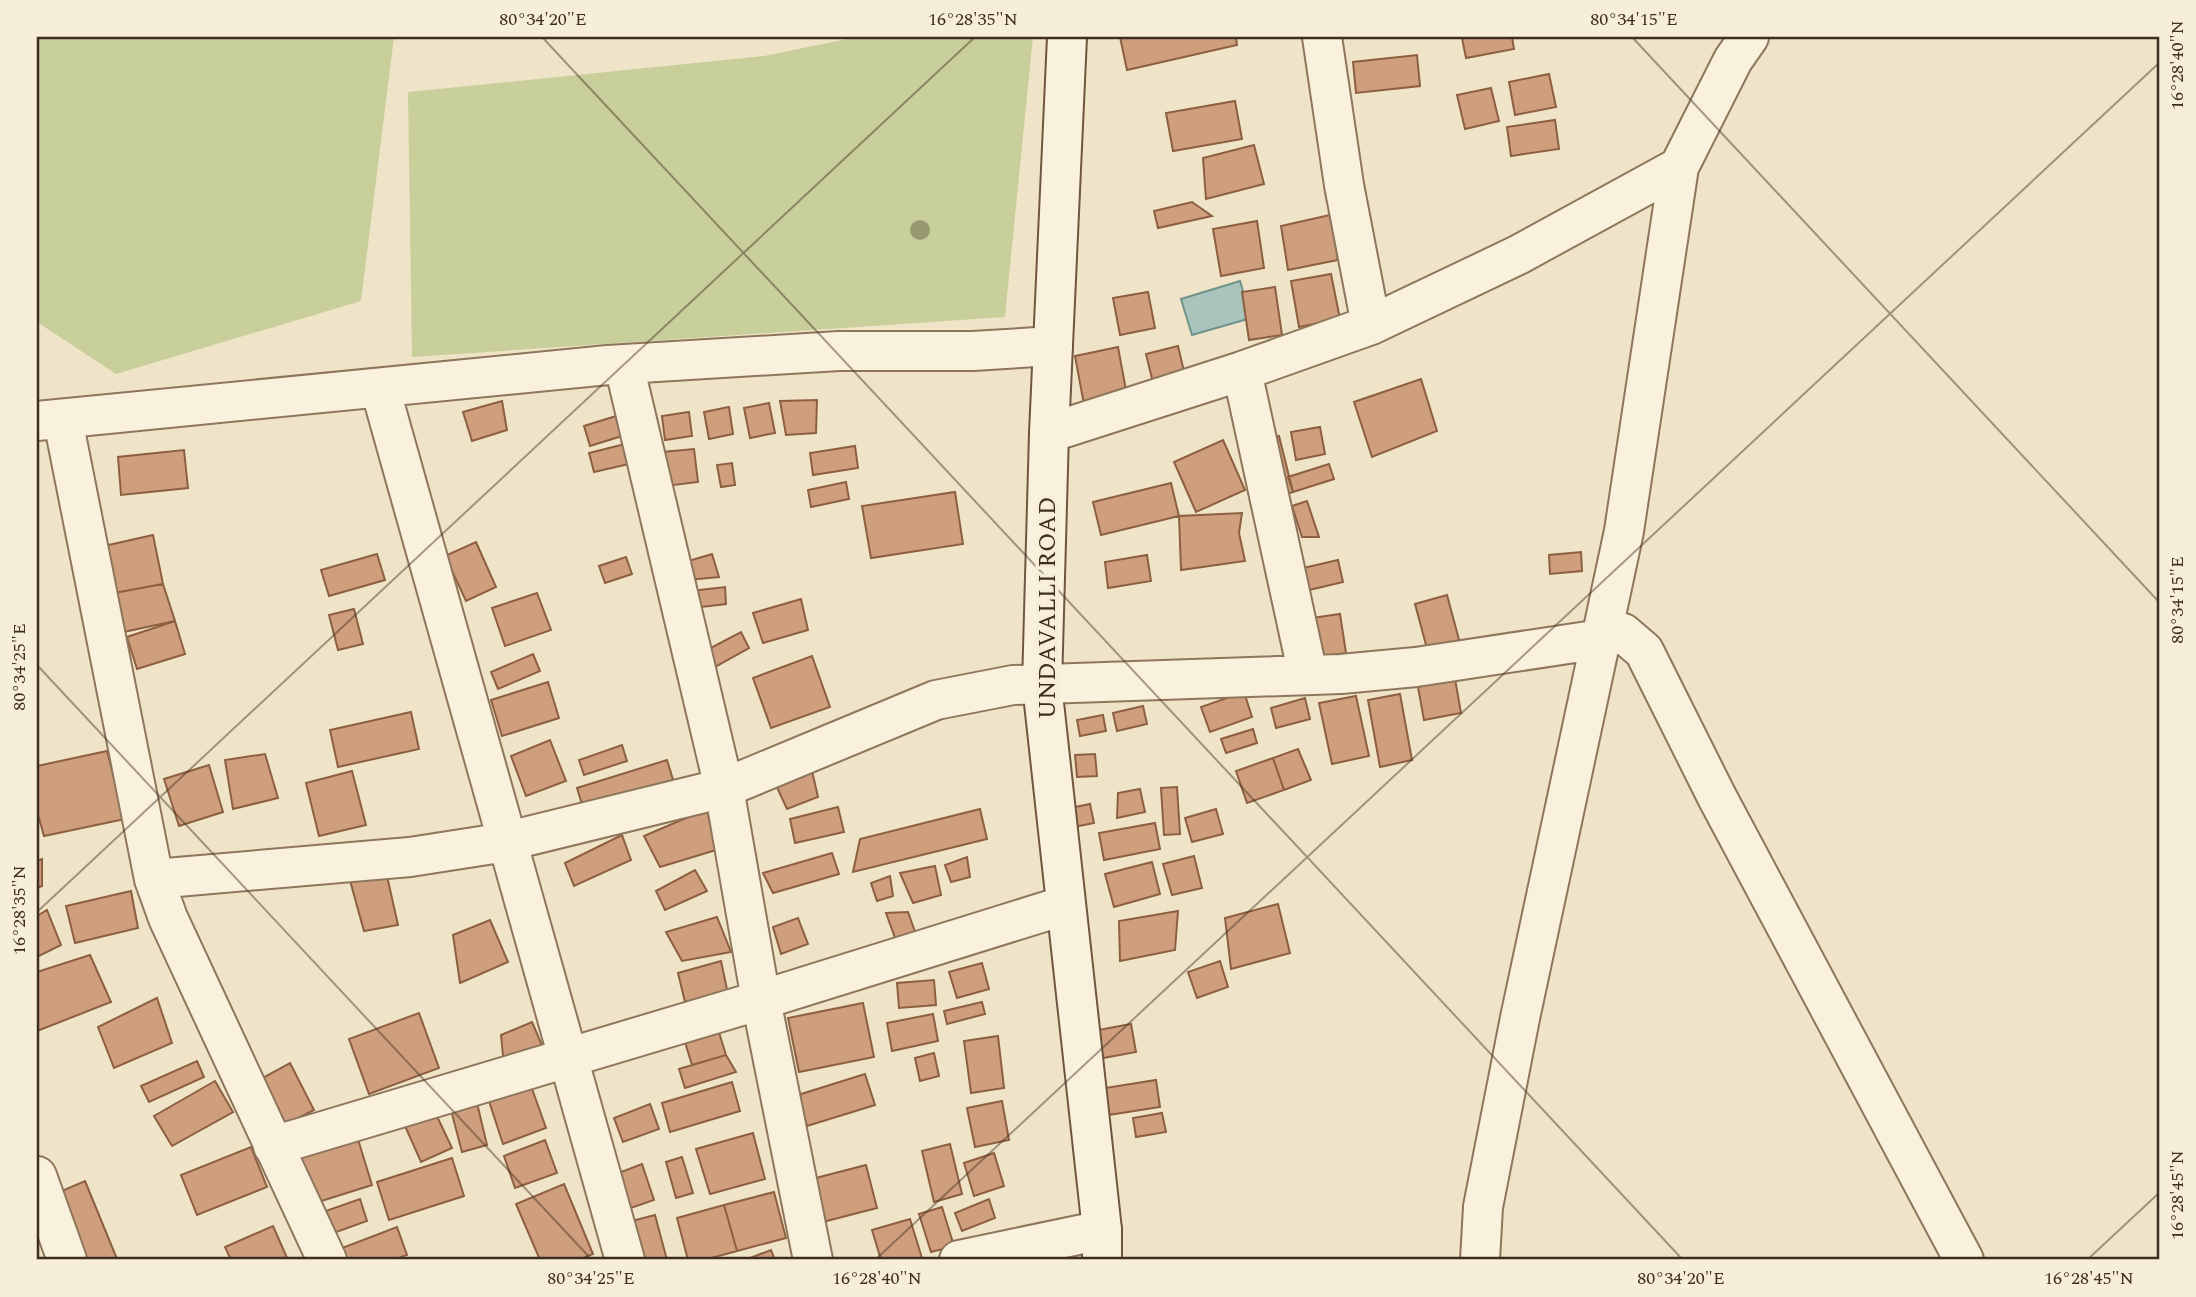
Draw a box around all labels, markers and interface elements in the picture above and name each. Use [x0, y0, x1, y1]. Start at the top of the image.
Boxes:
text: 80°34'20"E [499, 6, 587, 33]
text: 16°28'35"N [928, 6, 1018, 33]
text: 80°34'15"E [1590, 6, 1678, 33]
text: 16°28'40"N [2164, 20, 2191, 110]
street label: UNDAVALLI ROAD [1030, 497, 1066, 719]
text: 80°34'15"E [2164, 556, 2191, 644]
text: 80°34'25"E [6, 623, 33, 711]
text: 16°28'35"N [6, 865, 33, 955]
text: 16°28'45"N [2164, 1150, 2191, 1240]
text: 80°34'25"E [547, 1265, 635, 1292]
text: 16°28'40"N [832, 1265, 922, 1292]
text: 80°34'20"E [1637, 1265, 1725, 1292]
text: 16°28'45"N [2044, 1265, 2134, 1292]

